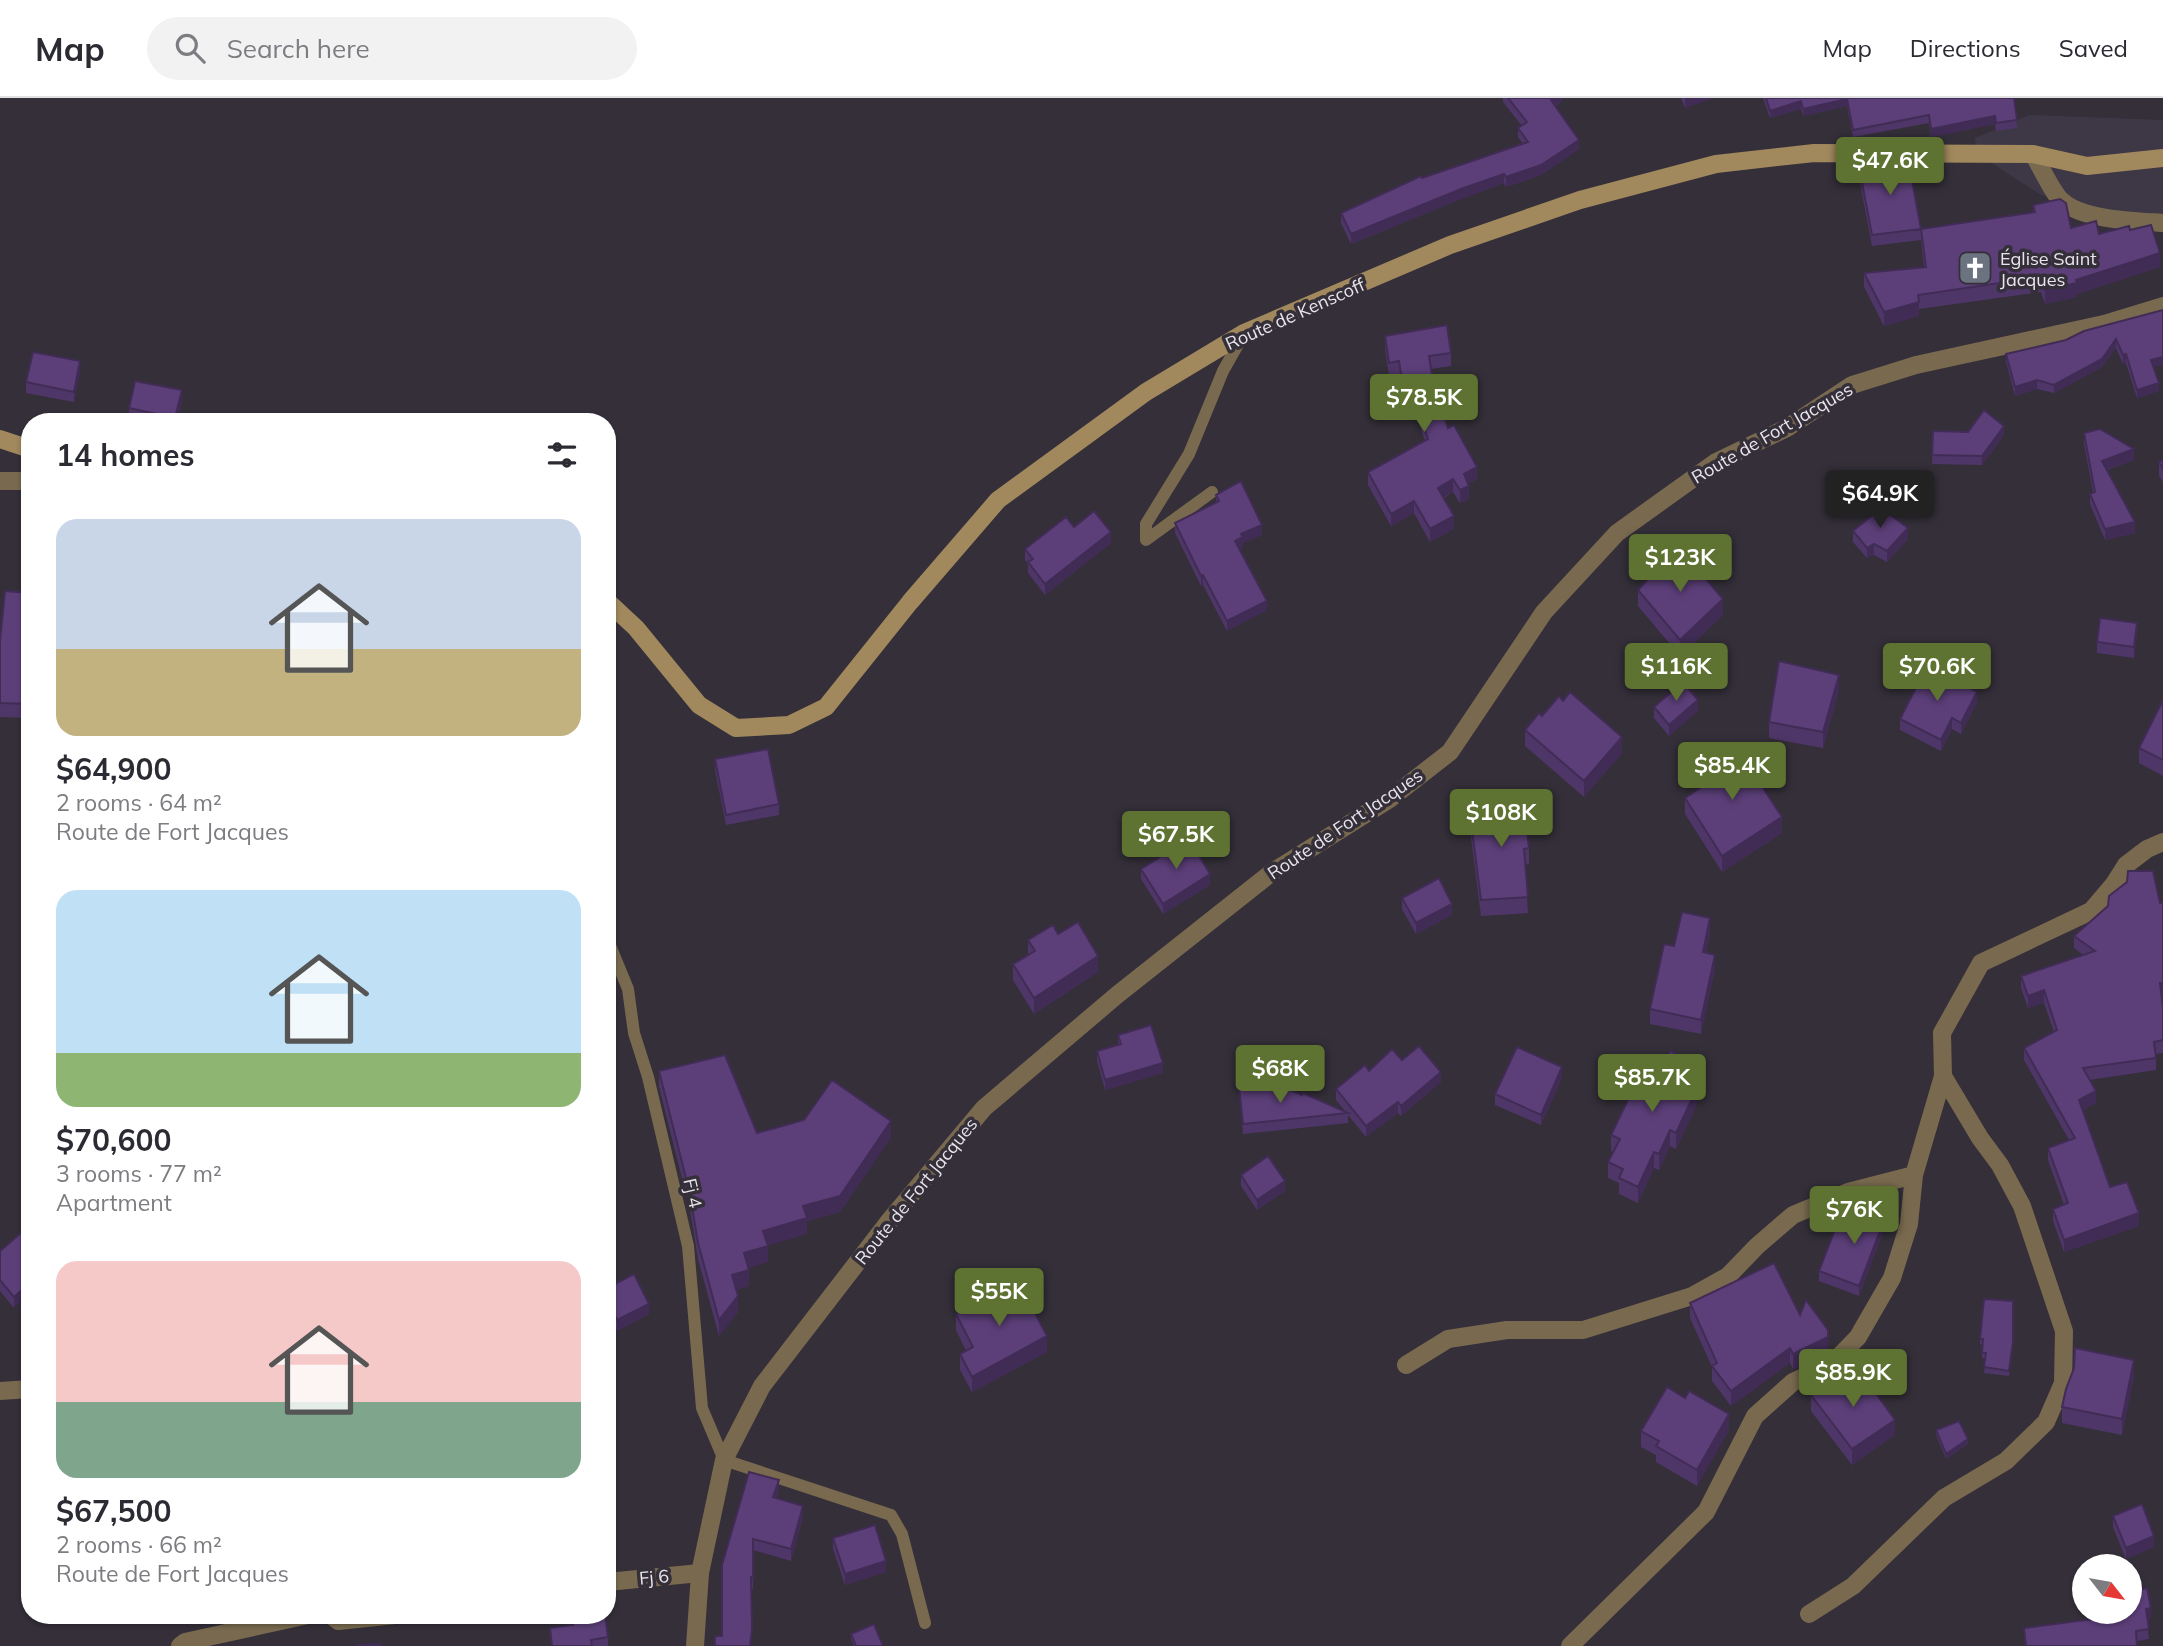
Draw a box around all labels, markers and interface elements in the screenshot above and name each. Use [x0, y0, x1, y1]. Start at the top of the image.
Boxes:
search box [147, 17, 637, 80]
text: Map [35, 28, 105, 69]
icon: search [171, 29, 209, 67]
text: Search here [227, 32, 370, 65]
text: Map [1822, 33, 1872, 63]
text: Directions [1910, 33, 2021, 63]
text: Saved [2059, 33, 2128, 63]
pin: $47.6K [1833, 138, 1947, 197]
text: $47.6K [1852, 145, 1928, 174]
place label: Église Saint Jacques [2000, 247, 2097, 291]
church icon: Église Saint Jacques [1956, 249, 1994, 287]
street label: Route de Kenscoff [1222, 273, 1369, 355]
pin: $78.5K [1367, 374, 1481, 434]
street label: Route de Fort Jacques [1687, 377, 1857, 489]
text: $78.5K [1386, 382, 1462, 411]
text: 14 homes [56, 436, 195, 474]
icon: filters [543, 436, 581, 474]
pin: $64.9K [1823, 470, 1937, 530]
text: $64.9K [1842, 478, 1918, 507]
pin: $123K [1631, 534, 1729, 594]
text: $123K [1645, 542, 1715, 571]
icon: home [256, 565, 382, 691]
pin: $116K [1627, 644, 1725, 703]
pin: $70.6K [1880, 644, 1994, 703]
text: $116K [1641, 651, 1711, 680]
text: $70.6K [1899, 651, 1975, 680]
pin: $85.4K [1675, 742, 1789, 802]
text: $64,900 [56, 750, 171, 788]
text: $85.4K [1694, 750, 1770, 779]
street label: Route de Fort Jacques [1263, 763, 1427, 885]
text: 2 rooms · 64 m² [56, 788, 222, 817]
pin: $108K [1452, 790, 1550, 849]
text: $108K [1466, 797, 1536, 826]
pin: $67.5K [1119, 812, 1233, 871]
text: Route de Fort Jacques [56, 817, 289, 846]
text: $67.5K [1138, 819, 1214, 848]
icon: home [256, 936, 382, 1062]
pin: $68K [1239, 1046, 1321, 1105]
text: $68K [1252, 1053, 1308, 1082]
pin: $85.7K [1595, 1054, 1709, 1114]
text: $85.7K [1614, 1062, 1690, 1091]
street label: Route de Fort Jacques [850, 1113, 982, 1269]
text: $70,600 [56, 1121, 171, 1159]
text: 3 rooms · 77 m² [56, 1159, 222, 1188]
street label: Fj 4 [678, 1176, 708, 1210]
pin: $76K [1813, 1186, 1895, 1246]
text: Apartment [56, 1188, 172, 1217]
text: $76K [1826, 1194, 1882, 1223]
pin: $55K [958, 1268, 1040, 1328]
text: $55K [971, 1276, 1027, 1305]
icon: home [256, 1307, 382, 1433]
pin: $85.9K [1796, 1350, 1910, 1409]
text: $85.9K [1815, 1357, 1891, 1386]
text: $67,500 [56, 1492, 171, 1530]
text: 2 rooms · 66 m² [56, 1530, 222, 1559]
north arrow [2072, 1554, 2142, 1624]
map controls [2072, 1554, 2142, 1624]
text: Route de Fort Jacques [56, 1559, 289, 1588]
street label: Fj 6 [638, 1564, 670, 1590]

